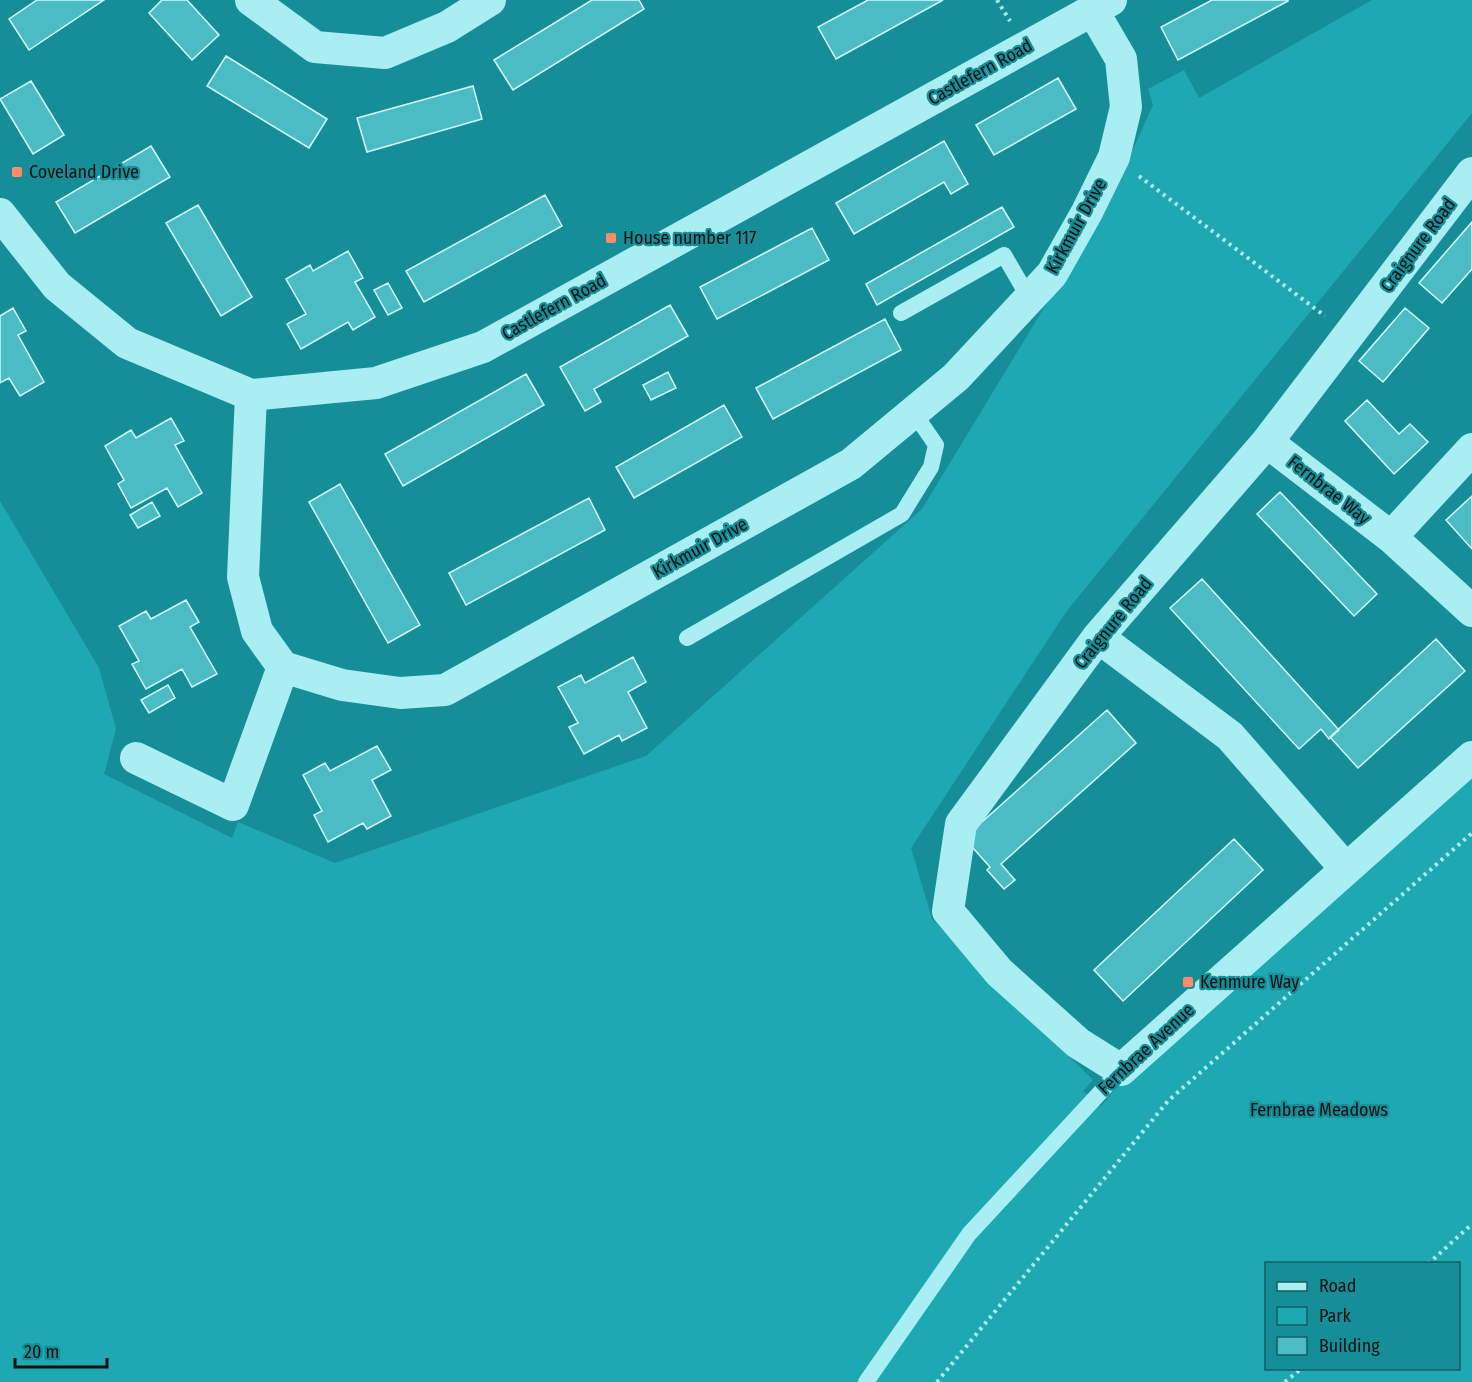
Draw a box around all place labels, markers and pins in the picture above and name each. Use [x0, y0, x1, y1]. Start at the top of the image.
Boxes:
place label: Coveland Drive [29, 161, 139, 183]
marker: Coveland Drive [10, 165, 24, 179]
place label: House number 117 [623, 227, 756, 249]
marker: House number 117 [604, 231, 618, 245]
place label: Kenmure Way [1200, 971, 1299, 993]
marker: Kenmure Way [1181, 975, 1195, 989]

